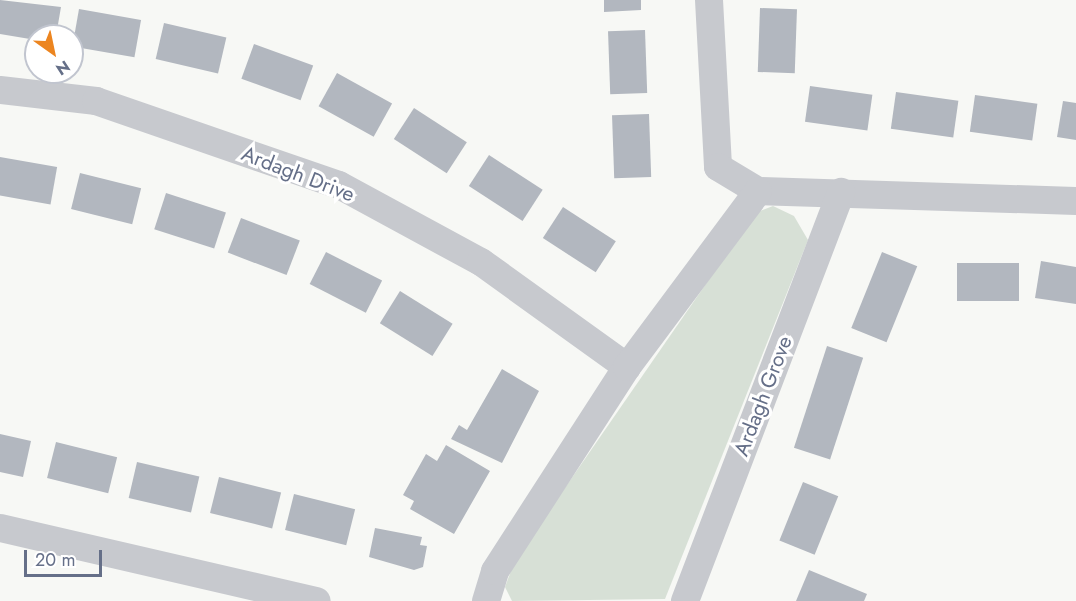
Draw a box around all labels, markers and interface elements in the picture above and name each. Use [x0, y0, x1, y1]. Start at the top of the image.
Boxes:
north arrow [24, 24, 84, 84]
text: N [51, 55, 75, 81]
street label: Ardagh Drive [238, 141, 358, 207]
street label: Ardagh Grove [729, 332, 797, 460]
scale bar [27, 538, 105, 576]
text: 20 m [35, 547, 75, 573]

